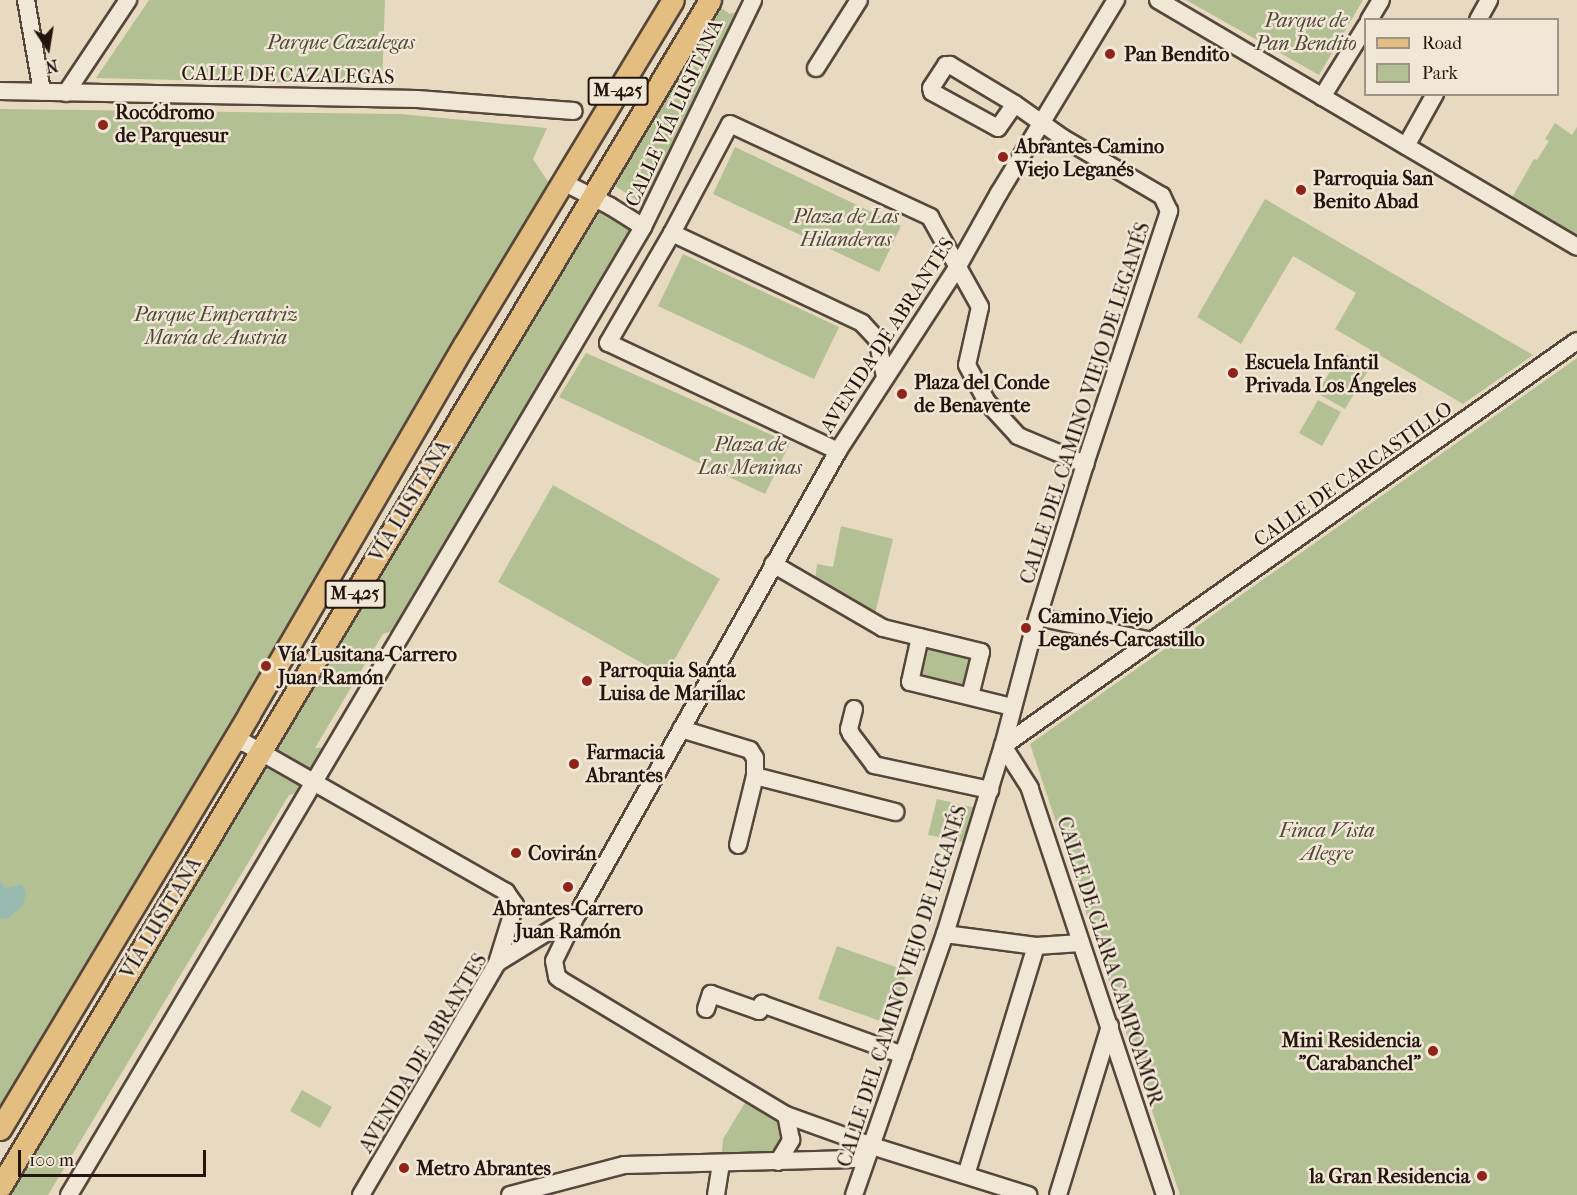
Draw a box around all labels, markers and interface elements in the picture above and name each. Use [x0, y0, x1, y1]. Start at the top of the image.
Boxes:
park label: Parque de Pan Bendito [1255, 8, 1357, 55]
street label: CALLE VÍA LUSITANA [620, 15, 728, 211]
north arrow [18, 18, 78, 78]
legend [1364, 18, 1559, 96]
park label: Parque Cazalegas [267, 30, 415, 54]
text: Road [1422, 33, 1462, 54]
place label: Pan Bendito [1124, 42, 1229, 66]
marker: Pan Bendito [1101, 45, 1119, 63]
text: N [44, 56, 60, 77]
street label: CALLE DE CAZALEGAS [181, 61, 395, 89]
text: Park [1422, 63, 1458, 84]
road number: M-425 [586, 76, 650, 106]
place label: Rocódromo de Parquesur [115, 101, 228, 148]
marker: Rocódromo de Parquesur [96, 118, 110, 132]
place label: Abrantes-Camino Viejo Leganés [1015, 134, 1164, 181]
marker: Abrantes-Camino Viejo Leganés [996, 150, 1010, 164]
place label: Parroquia San Benito Abad [1313, 166, 1433, 213]
marker: Parroquia San Benito Abad [1294, 183, 1308, 197]
park label: Plaza de Las Hilanderas [793, 205, 899, 252]
street label: CALLE DEL CAMINO VIEJO DE LEGANÉS [1015, 219, 1155, 587]
street label: AVENIDA DE ABRANTES [815, 233, 959, 437]
park label: Parque Emperatriz María de Austria [134, 303, 298, 350]
place label: Escuela Infantil Privada Los Ángeles [1245, 350, 1416, 397]
marker: Escuela Infantil Privada Los Ángeles [1226, 366, 1240, 380]
place label: Plaza del Conde de Benavente [914, 371, 1050, 418]
marker: Plaza del Conde de Benavente [895, 387, 909, 401]
street label: CALLE DE CARCASTILLO [1249, 396, 1457, 552]
park label: Plaza de Las Meninas [698, 433, 802, 480]
street label: VÍA LUSITANA [364, 436, 456, 566]
road number: M-425 [324, 579, 386, 609]
place label: Camino Viejo Leganés-Carcastillo [1038, 604, 1205, 651]
marker: Camino Viejo Leganés-Carcastillo [1019, 621, 1033, 635]
place label: Vía Lusitana-Carrero Juan Ramón [278, 642, 457, 689]
place label: Parroquia Santa Luisa de Marillac [599, 658, 745, 705]
marker: Vía Lusitana-Carrero Juan Ramón [259, 659, 273, 673]
marker: Parroquia Santa Luisa de Marillac [580, 674, 594, 688]
place label: Farmacia Abrantes [586, 740, 664, 787]
marker: Farmacia Abrantes [567, 757, 581, 771]
street label: CALLE DEL CAMINO VIEJO DE LEGANÉS [832, 802, 972, 1170]
street label: CALLE DE CLARA CAMPOAMOR [1052, 813, 1168, 1109]
park label: Finca Vista Alegre [1279, 818, 1375, 865]
place label: Covirán [528, 841, 597, 865]
marker: Covirán [509, 846, 523, 860]
street label: VÍA LUSITANA [115, 853, 207, 983]
marker: Abrantes-Carrero Juan Ramón [561, 880, 575, 894]
place label: Abrantes-Carrero Juan Ramón [493, 897, 643, 944]
street label: AVENIDA DE ABRANTES [354, 949, 492, 1157]
place label: Mini Residencia "Carabanchel" [1281, 1028, 1421, 1075]
marker: Mini Residencia "Carabanchel" [1426, 1044, 1440, 1058]
scale bar [21, 1138, 208, 1176]
text: 100 m [29, 1150, 74, 1171]
place label: Metro Abrantes [416, 1156, 551, 1180]
marker: Metro Abrantes [397, 1161, 411, 1175]
place label: la Gran Residencia [1310, 1164, 1470, 1188]
marker: la Gran Residencia [1475, 1169, 1489, 1183]

